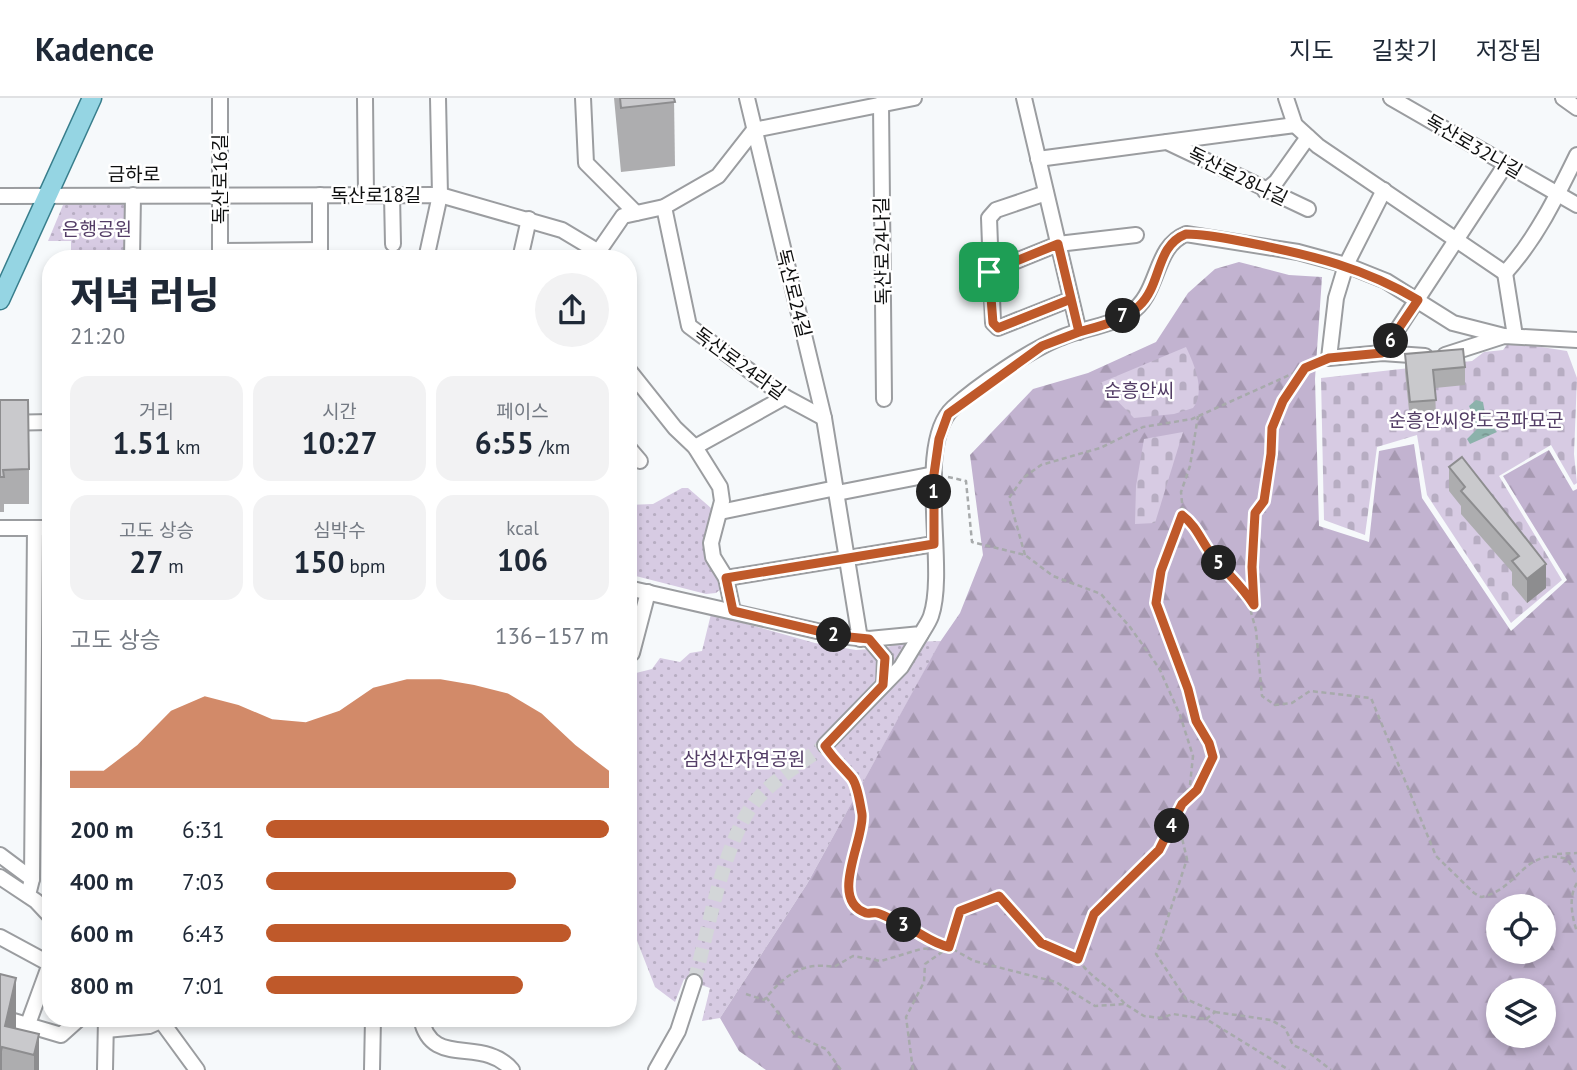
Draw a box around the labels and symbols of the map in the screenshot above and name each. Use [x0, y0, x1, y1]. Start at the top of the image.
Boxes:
street label: 독산로32나길 [1421, 109, 1527, 183]
street label: 독산로16길 [208, 134, 232, 224]
street label: 독산로28나길 [1184, 142, 1292, 210]
street label: 금하로 [108, 162, 160, 186]
street label: 독산로18길 [331, 183, 421, 207]
street label: 독산로24나길 [869, 197, 895, 305]
park label: 은행공원 [62, 217, 132, 241]
pin [959, 242, 1019, 302]
street label: 독산로24길 [771, 246, 817, 340]
pin: 7 [1106, 298, 1140, 333]
street label: 독산로24라길 [689, 322, 791, 404]
pin: 6 [1374, 324, 1408, 358]
park label: 순흥안씨 [1104, 378, 1174, 402]
park label: 순흥안씨양도공파묘군 [1389, 408, 1563, 432]
pin: 1 [916, 474, 951, 510]
pin: 5 [1202, 546, 1236, 580]
pin: 2 [816, 618, 852, 652]
park label: 삼성산자연공원 [683, 747, 805, 771]
pin: 4 [1154, 808, 1190, 844]
pin: 3 [886, 908, 922, 942]

